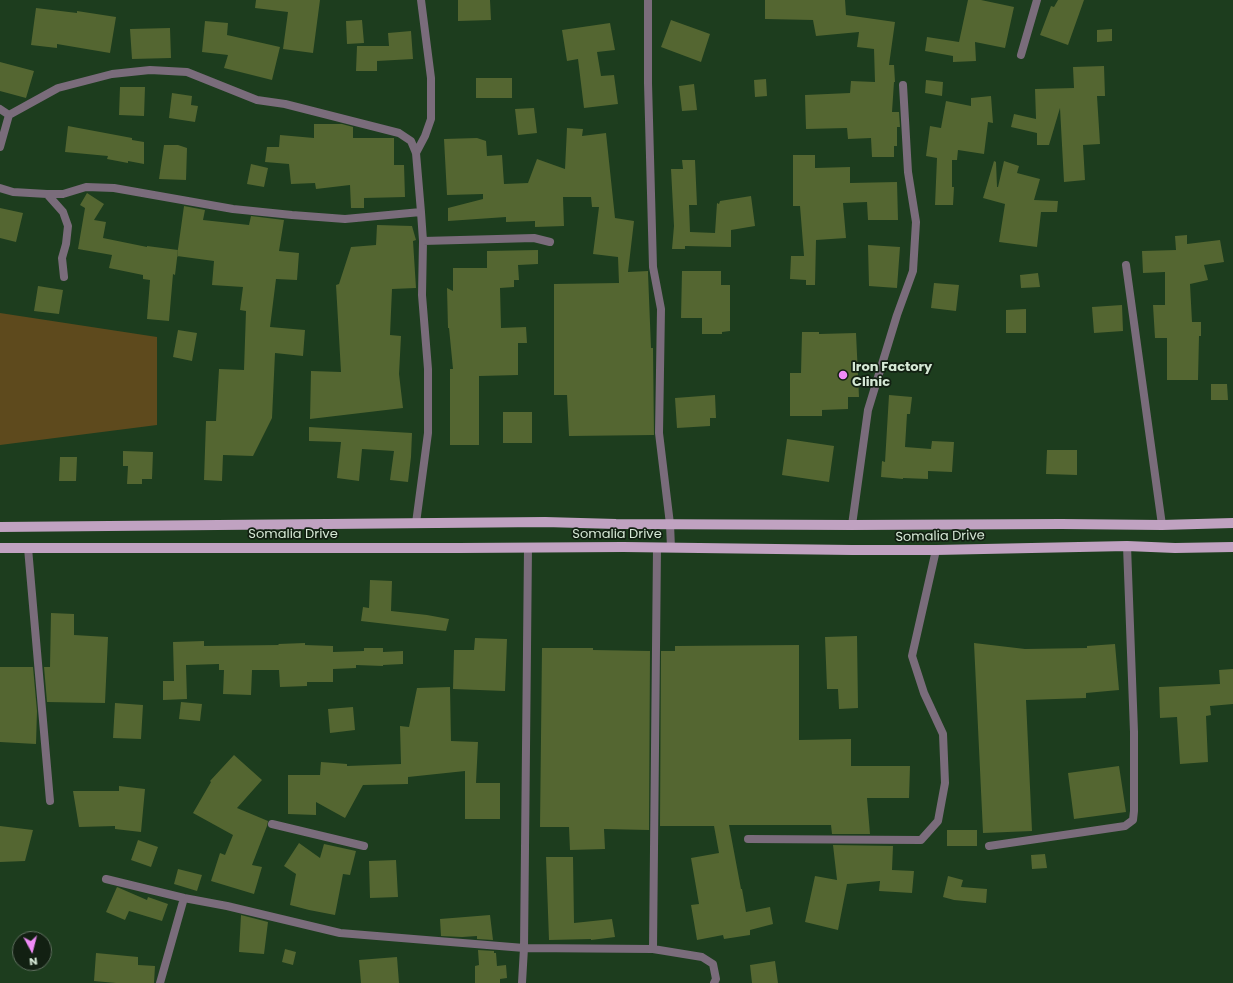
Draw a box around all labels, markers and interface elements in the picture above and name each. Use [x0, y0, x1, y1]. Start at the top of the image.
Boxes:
place label: Iron Factory Clinic [852, 360, 932, 391]
marker: Iron Factory Clinic [837, 369, 849, 381]
street label: Somalia Drive [248, 527, 338, 543]
street label: Somalia Drive [572, 527, 662, 543]
street label: Somalia Drive [895, 528, 985, 546]
north arrow [12, 931, 52, 971]
text: N [28, 953, 38, 970]

